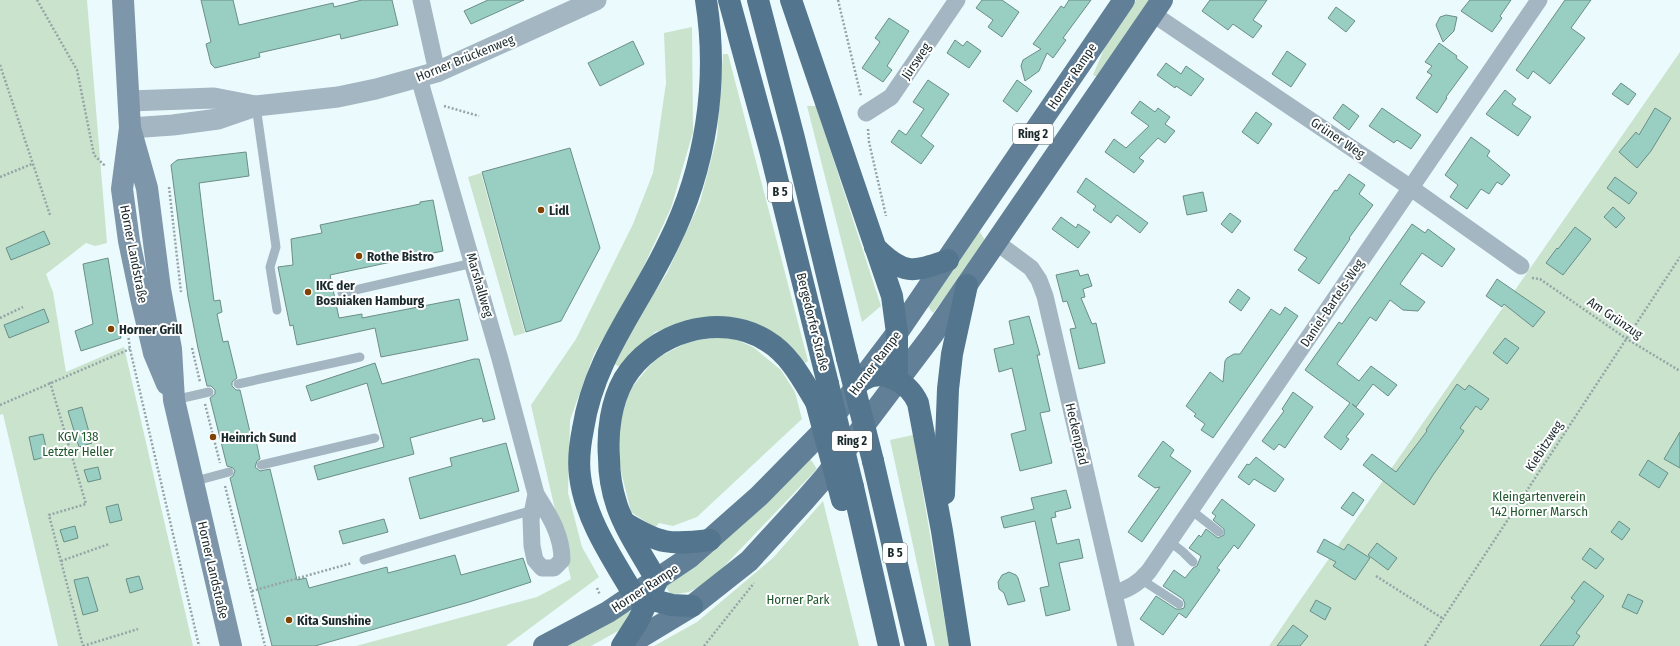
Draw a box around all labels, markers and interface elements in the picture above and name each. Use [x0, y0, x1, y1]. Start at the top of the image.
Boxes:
street label: Horner Brückenweg [414, 31, 517, 85]
street label: Jürsweg [898, 39, 934, 82]
street label: Horner Rampe [1044, 40, 1100, 112]
street label: Grüner Weg [1308, 115, 1369, 162]
road number: Ring 2 [1013, 124, 1053, 144]
road number: B 5 [768, 182, 792, 202]
place label: Lidl [549, 203, 569, 218]
street label: Horner Landstraße [117, 204, 151, 304]
marker: Lidl [536, 205, 546, 215]
place label: Rothe Bistro [367, 249, 434, 264]
marker: Rothe Bistro [354, 251, 364, 261]
street label: Marshallweg [464, 251, 497, 320]
street label: Daniel-Bartels-Weg [1297, 255, 1367, 350]
street label: Bergedorfer Straße [794, 271, 832, 373]
place label: IKC der Bosniaken Hamburg [316, 278, 425, 308]
marker: IKC der Bosniaken Hamburg [303, 287, 313, 297]
street label: Am Grünzug [1584, 294, 1646, 342]
place label: Horner Grill [119, 322, 183, 337]
marker: Horner Grill [106, 324, 116, 334]
street label: Horner Rampe [846, 328, 904, 398]
street label: Heckenpfad [1063, 402, 1091, 466]
street label: Kiebitzweg [1522, 417, 1566, 474]
park label: KGV 138 Letzter Heller [42, 429, 114, 459]
place label: Heinrich Sund [221, 430, 296, 445]
road number: Ring 2 [832, 431, 872, 451]
marker: Heinrich Sund [208, 432, 218, 442]
park label: Kleingartenverein 142 Horner Marsch [1490, 489, 1588, 519]
street label: Horner Landstraße [194, 520, 232, 620]
road number: B 5 [883, 543, 907, 563]
street label: Horner Rampe [609, 561, 681, 615]
park label: Horner Park [766, 592, 831, 607]
place label: Kita Sunshine [297, 613, 372, 628]
marker: Kita Sunshine [284, 615, 294, 625]

